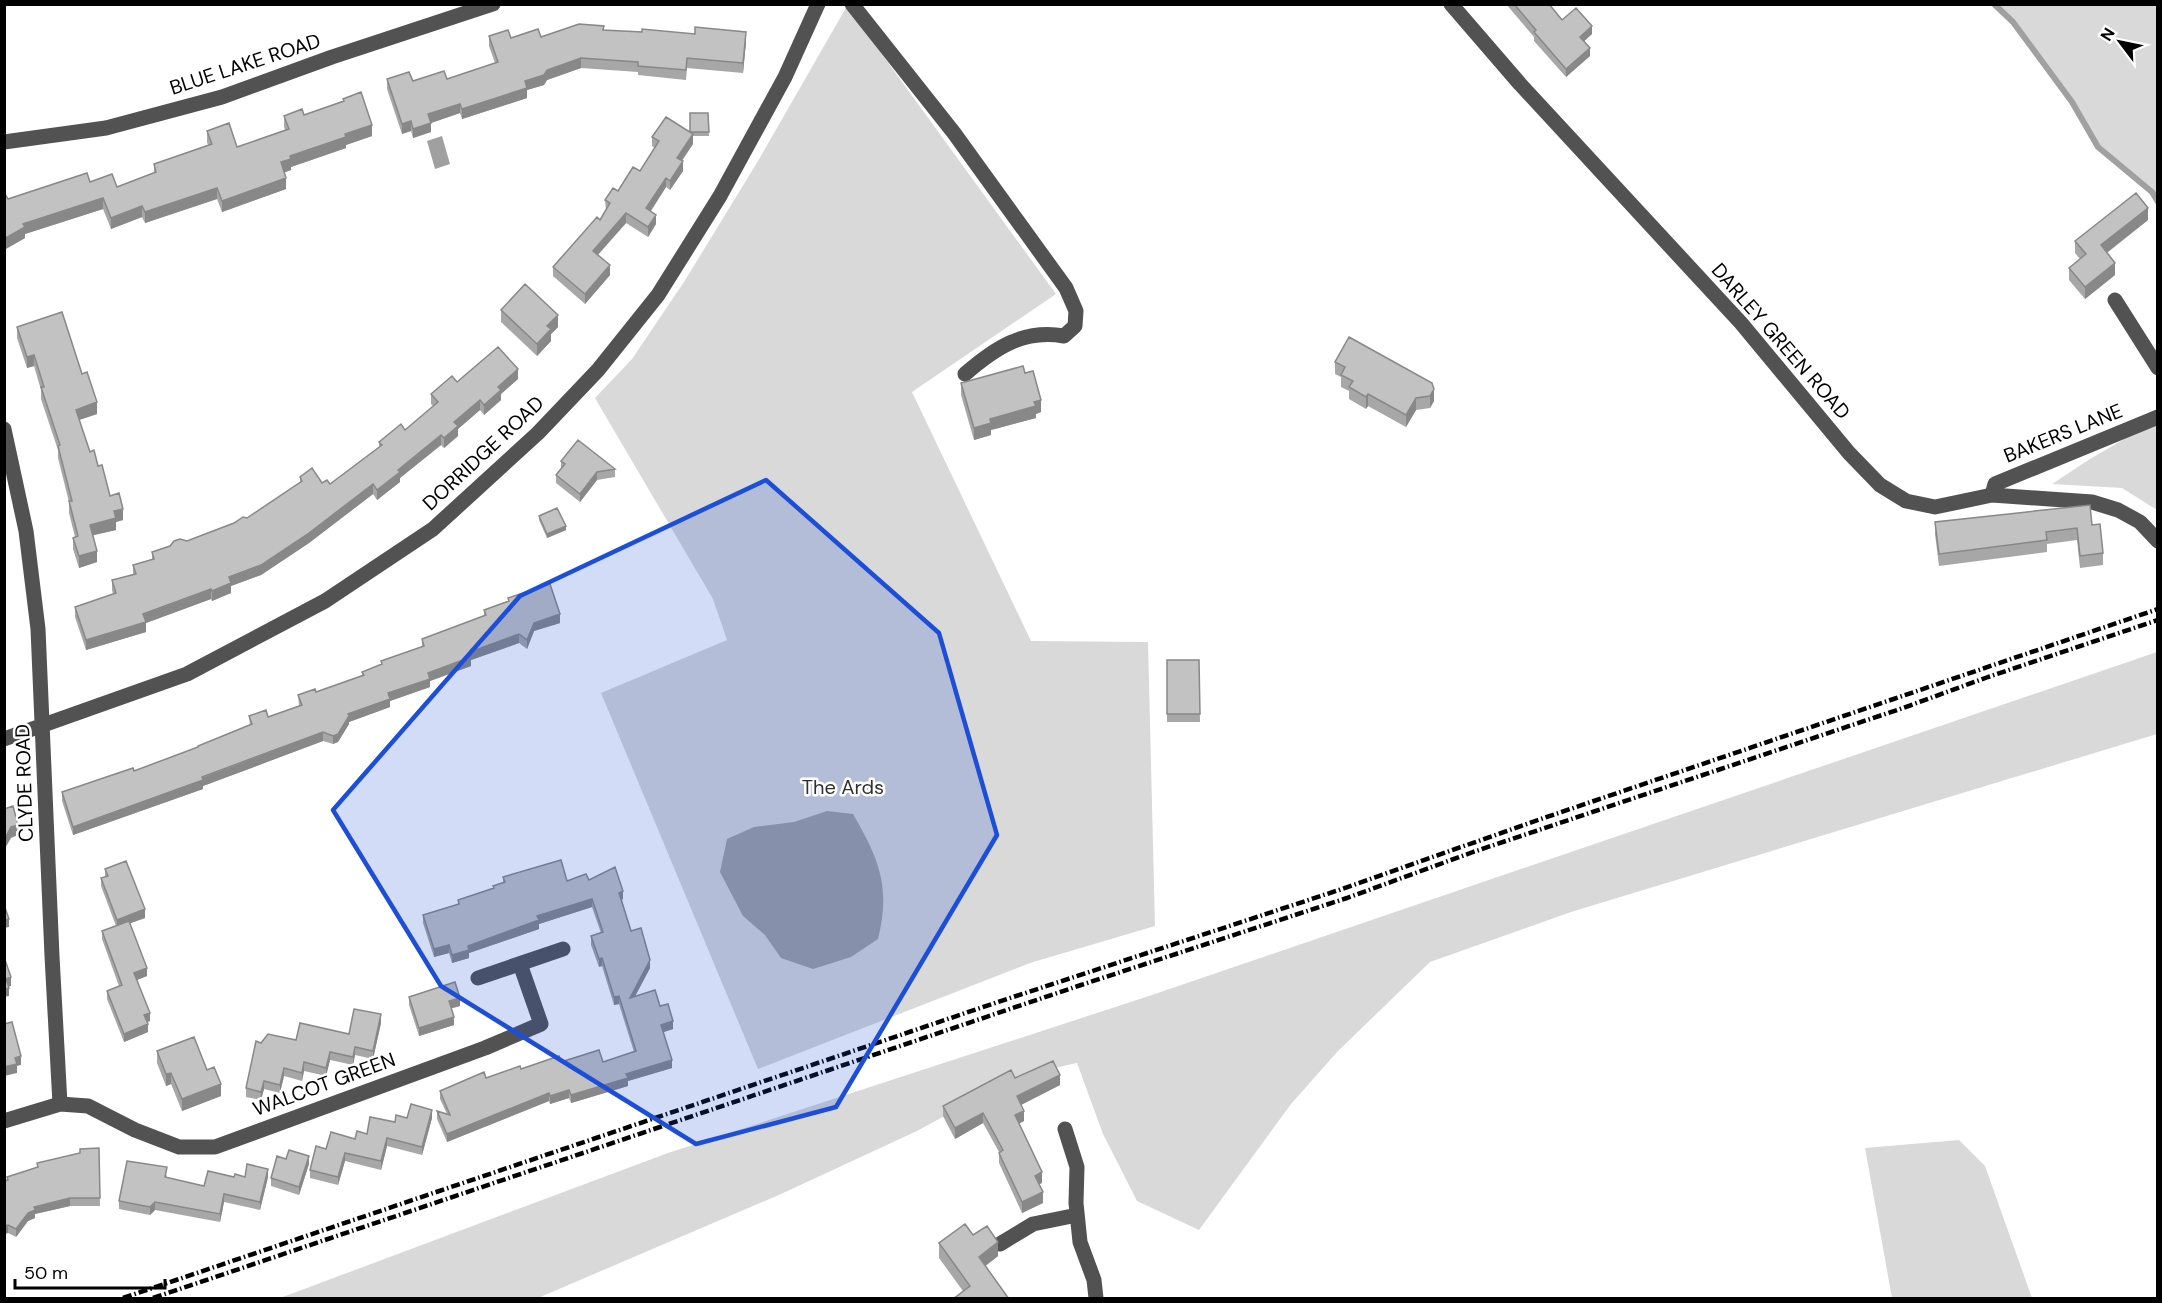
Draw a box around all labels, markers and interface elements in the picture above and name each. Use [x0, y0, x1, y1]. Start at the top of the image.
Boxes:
north arrow [2090, 12, 2150, 72]
text: N [2096, 24, 2120, 45]
street label: BLUE LAKE ROAD [166, 27, 324, 101]
street label: DARLEY GREEN ROAD [1706, 257, 1856, 425]
street label: DORRIDGE ROAD [417, 390, 549, 516]
street label: BAKERS LANE [2000, 397, 2126, 469]
street label: CLYDE ROAD [9, 723, 39, 843]
park label: The Ards [802, 774, 884, 800]
street label: WALCOT GREEN [249, 1046, 399, 1122]
scale bar [15, 1252, 165, 1290]
text: 50 m [24, 1261, 68, 1285]

